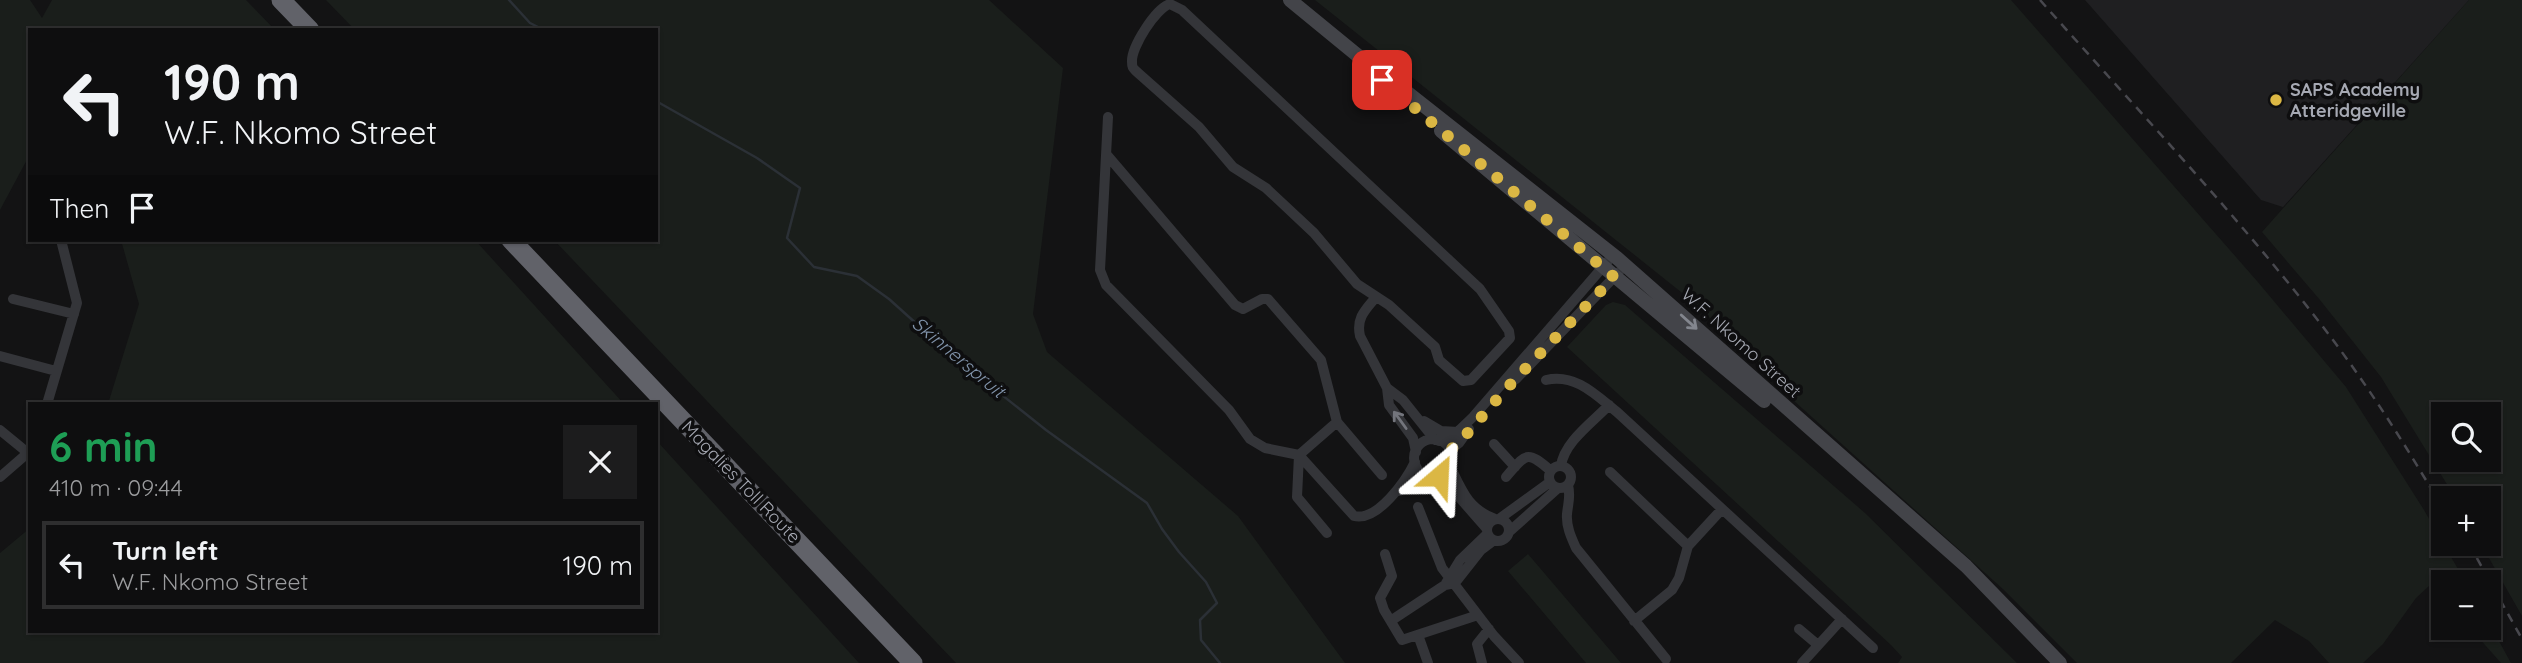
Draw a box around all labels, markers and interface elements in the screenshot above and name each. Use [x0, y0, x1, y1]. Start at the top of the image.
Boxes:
pin [1352, 50, 1412, 110]
text: 190 m [164, 51, 300, 112]
icon: left [49, 56, 140, 147]
icon: arrive [1363, 61, 1401, 99]
place label: SAPS Academy Atteridgeville [2290, 78, 2420, 122]
marker: SAPS Academy Atteridgeville [2268, 92, 2284, 108]
text: W.F. Nkomo Street [164, 112, 437, 152]
icon: arrive [123, 189, 161, 227]
text: Then [49, 192, 109, 225]
street label: W.F. Nkomo Street [1677, 283, 1806, 403]
water label: Skinnerspruit [908, 311, 1012, 404]
one-way arrow [1679, 314, 1697, 330]
map controls [2431, 402, 2501, 640]
button: search [2431, 402, 2501, 472]
one-way arrow [1393, 411, 1408, 430]
street label: Magalies Toll Route [677, 416, 806, 548]
text: 6 min [49, 420, 158, 473]
button: close [563, 425, 637, 499]
position arrow [1402, 439, 1476, 513]
text: 410 m · 09:44 [49, 473, 183, 502]
button: + [2431, 486, 2501, 556]
text: Turn left [112, 534, 219, 567]
icon: left [53, 546, 91, 584]
text: 190 m [563, 549, 633, 582]
text: W.F. Nkomo Street [112, 567, 308, 596]
button: − [2431, 570, 2501, 640]

